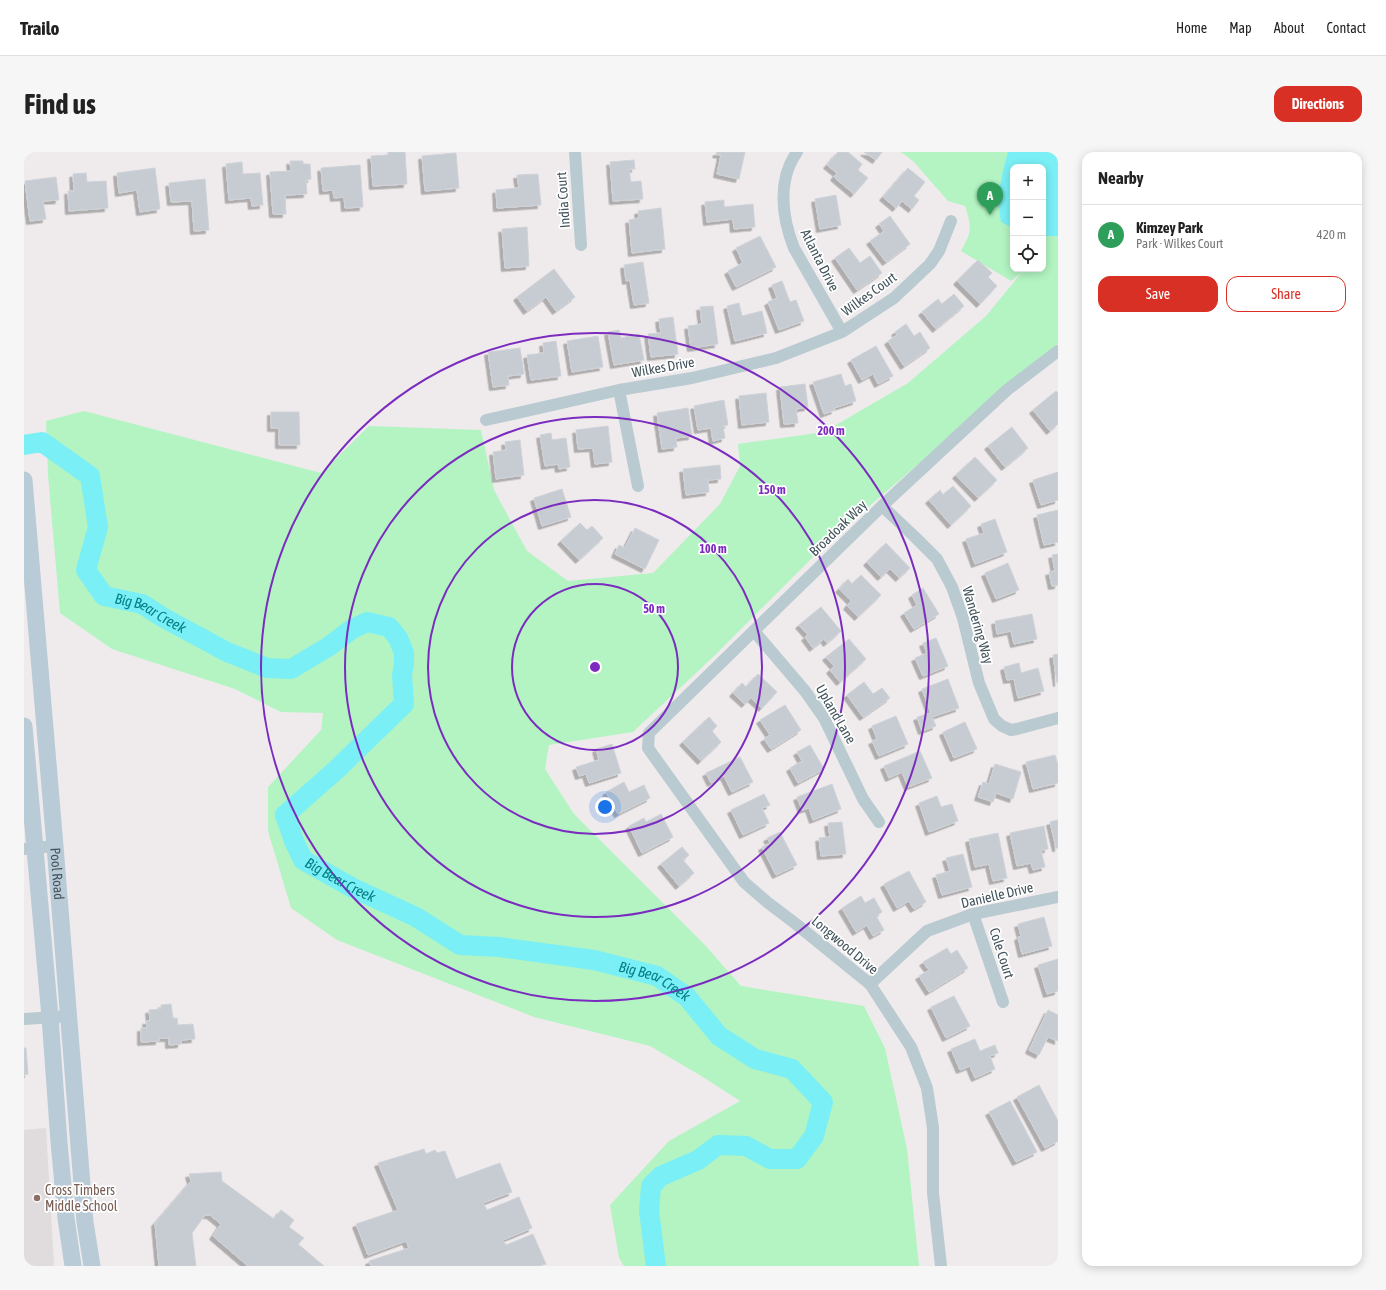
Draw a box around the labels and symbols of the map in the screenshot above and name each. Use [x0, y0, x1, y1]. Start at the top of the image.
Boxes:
street label: India Court [553, 171, 573, 229]
pin: A [977, 182, 1003, 215]
street label: Atlanta Drive [798, 226, 842, 294]
street label: Wilkes Court [838, 269, 900, 319]
street label: Wilkes Drive [630, 354, 696, 380]
text: 200 m [817, 424, 845, 438]
text: 150 m [758, 483, 786, 497]
street label: Broadoak Way [806, 496, 870, 559]
text: 100 m [699, 542, 727, 556]
street label: Wandering Way [959, 584, 997, 666]
water label: Big Bear Creek [113, 590, 190, 637]
text: 50 m [643, 602, 665, 616]
centre of rings [588, 660, 602, 674]
street label: Upland Lane [813, 682, 859, 746]
your location [595, 797, 615, 817]
street label: Pool Road [47, 847, 67, 900]
water label: Big Bear Creek [302, 854, 379, 905]
street label: Danielle Drive [959, 879, 1035, 911]
street label: Longwood Drive [808, 913, 882, 977]
street label: Cole Court [986, 926, 1018, 980]
water label: Big Bear Creek [617, 958, 694, 1005]
place label: Cross Timbers Middle School [45, 1182, 118, 1214]
marker: Cross Timbers Middle School [32, 1193, 42, 1203]

